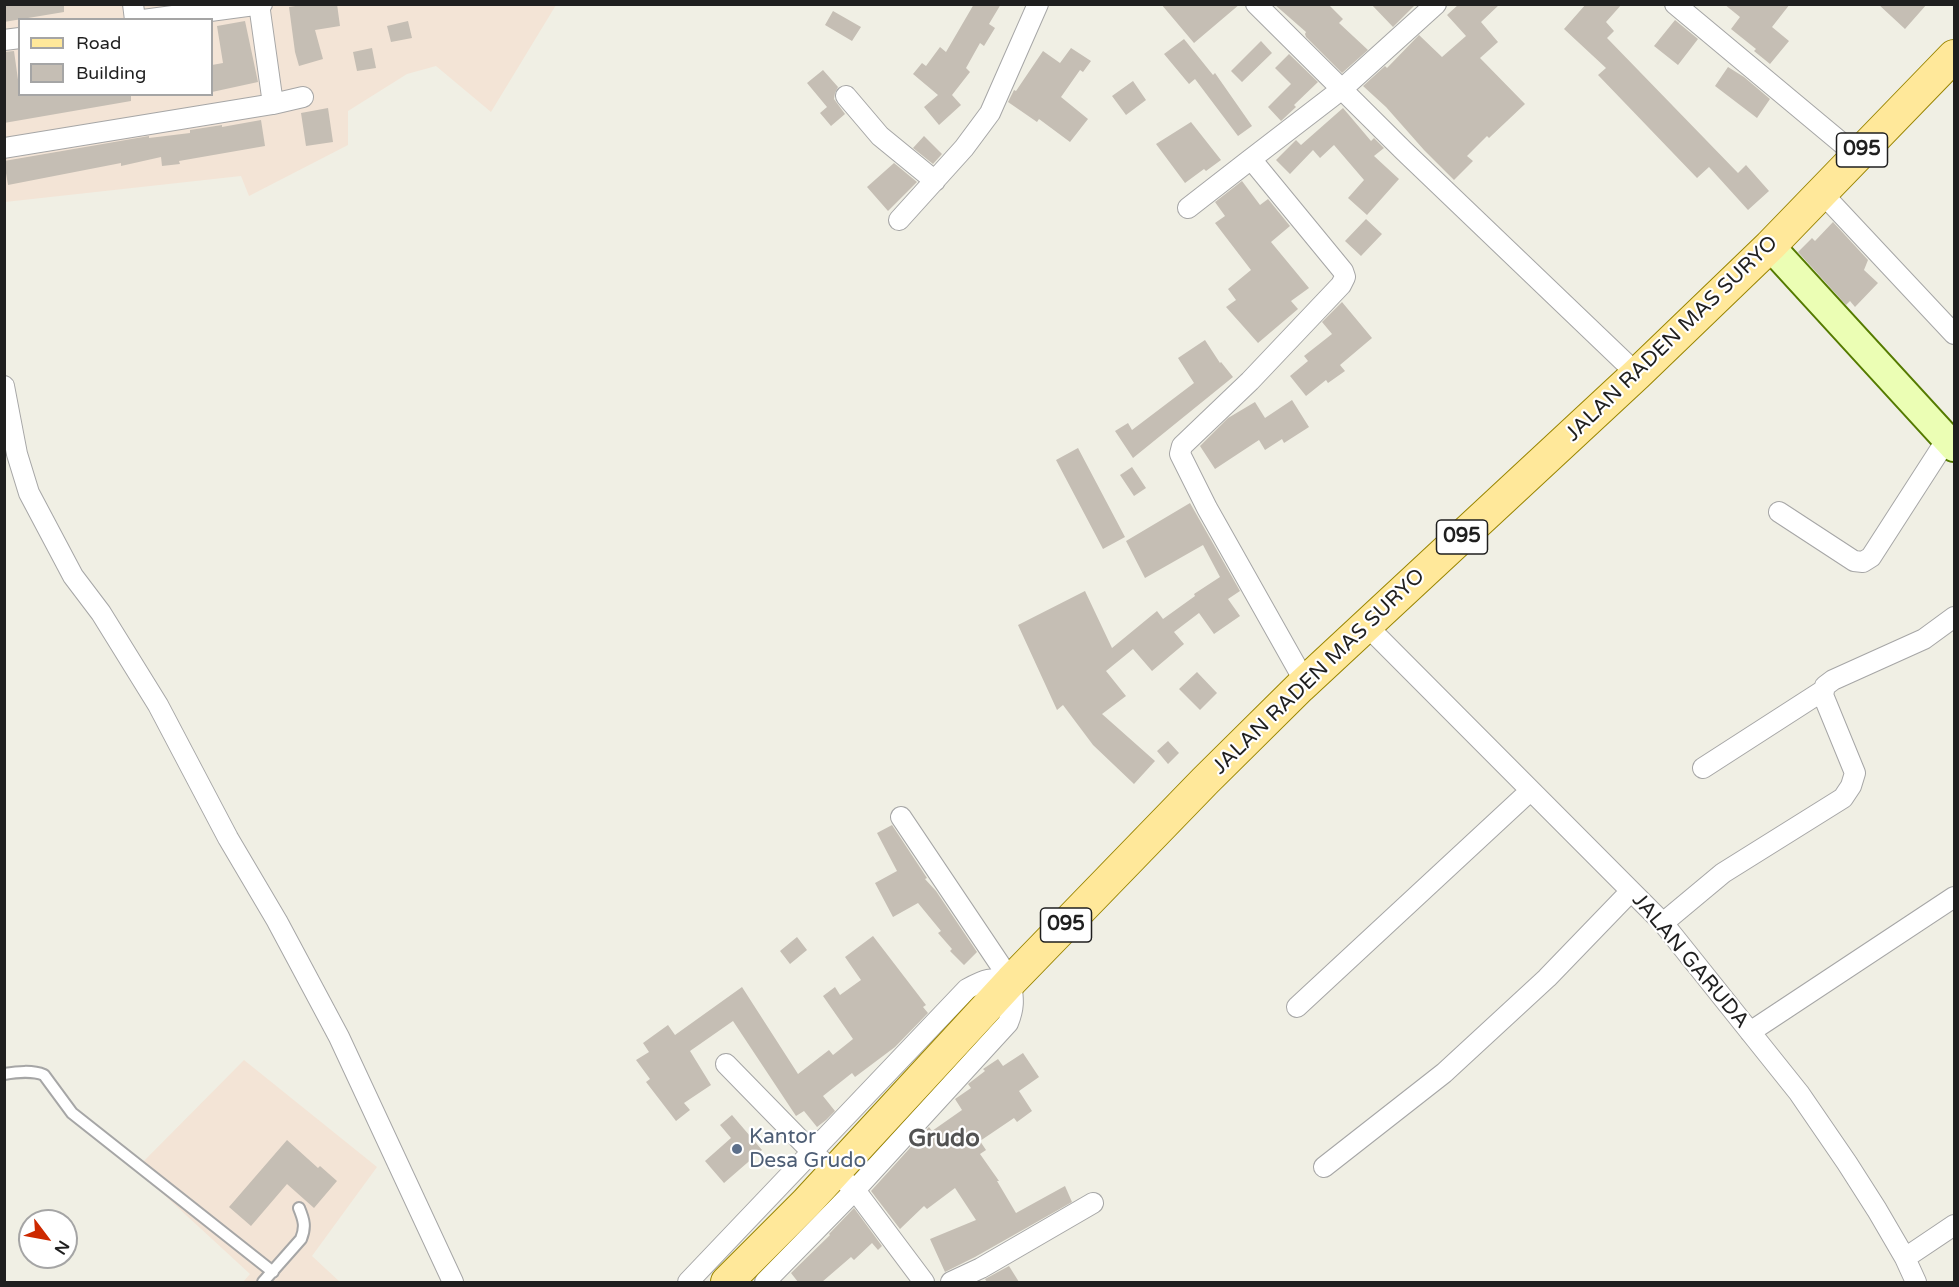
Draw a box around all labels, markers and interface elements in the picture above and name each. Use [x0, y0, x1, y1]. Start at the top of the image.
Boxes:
legend [18, 18, 213, 96]
text: Road [76, 32, 121, 54]
text: Building [76, 62, 146, 84]
road number: 095 [1836, 133, 1888, 167]
street label: JALAN RADEN MAS SURYO [1561, 231, 1783, 447]
road number: 095 [1436, 520, 1488, 554]
street label: JALAN RADEN MAS SURYO [1208, 564, 1430, 780]
street label: JALAN GARUDA [1626, 888, 1754, 1034]
road number: 095 [1040, 908, 1092, 942]
place label: Kantor Desa Grudo [749, 1124, 866, 1174]
district label: Grudo [908, 1126, 980, 1154]
marker: Kantor Desa Grudo [730, 1142, 744, 1156]
north arrow [18, 1209, 78, 1269]
text: N [50, 1237, 73, 1258]

